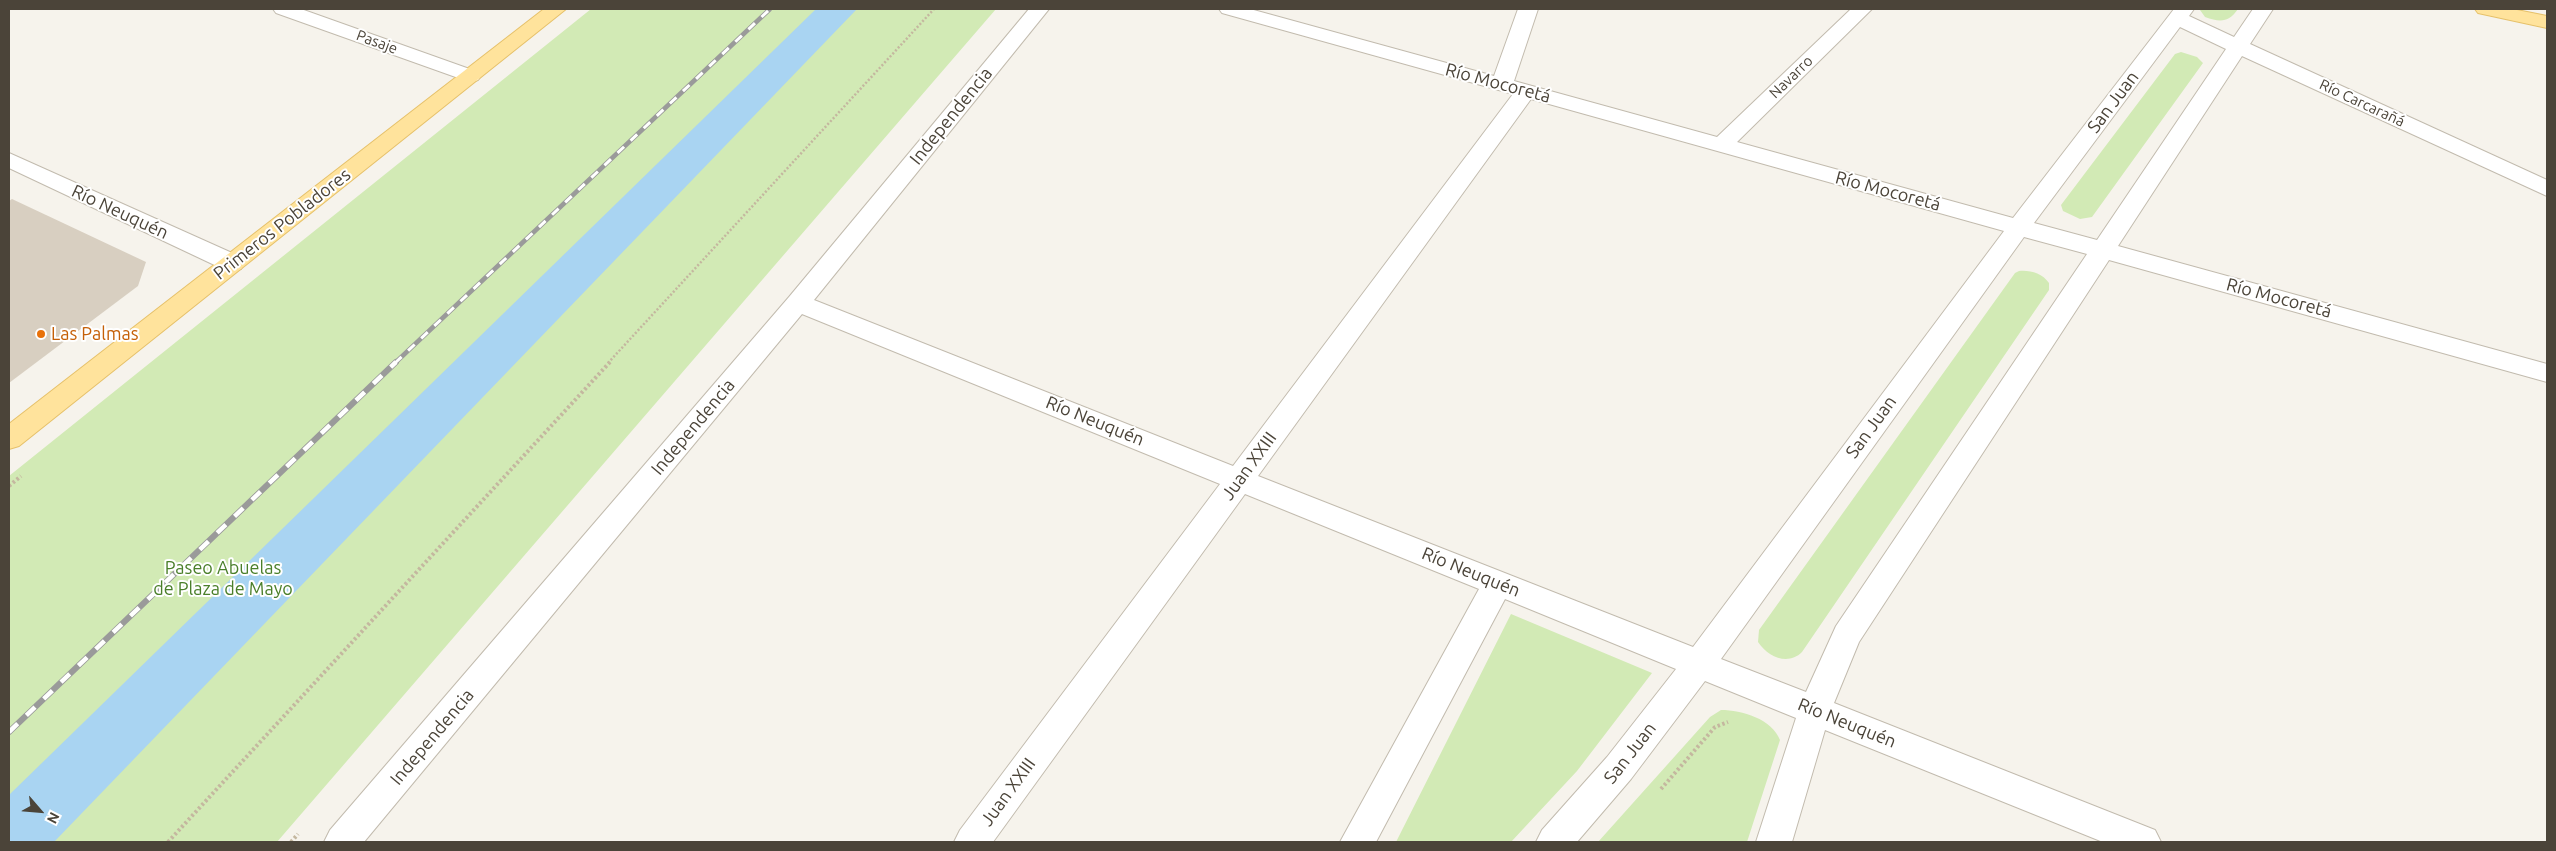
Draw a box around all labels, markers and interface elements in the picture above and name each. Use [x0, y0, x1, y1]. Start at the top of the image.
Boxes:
street label: Pasaje [354, 26, 400, 58]
street label: Navarro [1765, 52, 1817, 102]
street label: Río Mocoretá [1443, 59, 1553, 107]
street label: Independencia [905, 63, 997, 169]
street label: San Juan [2083, 67, 2143, 137]
street label: Río Carcarañá [2316, 75, 2408, 131]
street label: Primeros Pobladores [209, 164, 355, 284]
street label: Río Mocoretá [1833, 167, 1943, 215]
street label: Río Neuquén [68, 180, 172, 244]
street label: Río Mocoretá [2224, 274, 2334, 322]
place label: Las Palmas [51, 323, 139, 345]
marker: Las Palmas [35, 328, 47, 340]
street label: Independencia [647, 375, 739, 479]
street label: Río Neuquén [1043, 391, 1147, 451]
street label: San Juan [1841, 392, 1901, 462]
street label: Juan XXIII [1217, 428, 1281, 504]
street label: Río Neuquén [1419, 542, 1523, 602]
park label: Paseo Abuelas de Plaza de Mayo [153, 557, 293, 600]
street label: Independencia [386, 685, 478, 789]
street label: Río Neuquén [1795, 693, 1899, 753]
street label: San Juan [1599, 718, 1661, 788]
street label: Juan XXIII [976, 754, 1040, 830]
north arrow [15, 786, 65, 836]
text: N [44, 810, 63, 826]

